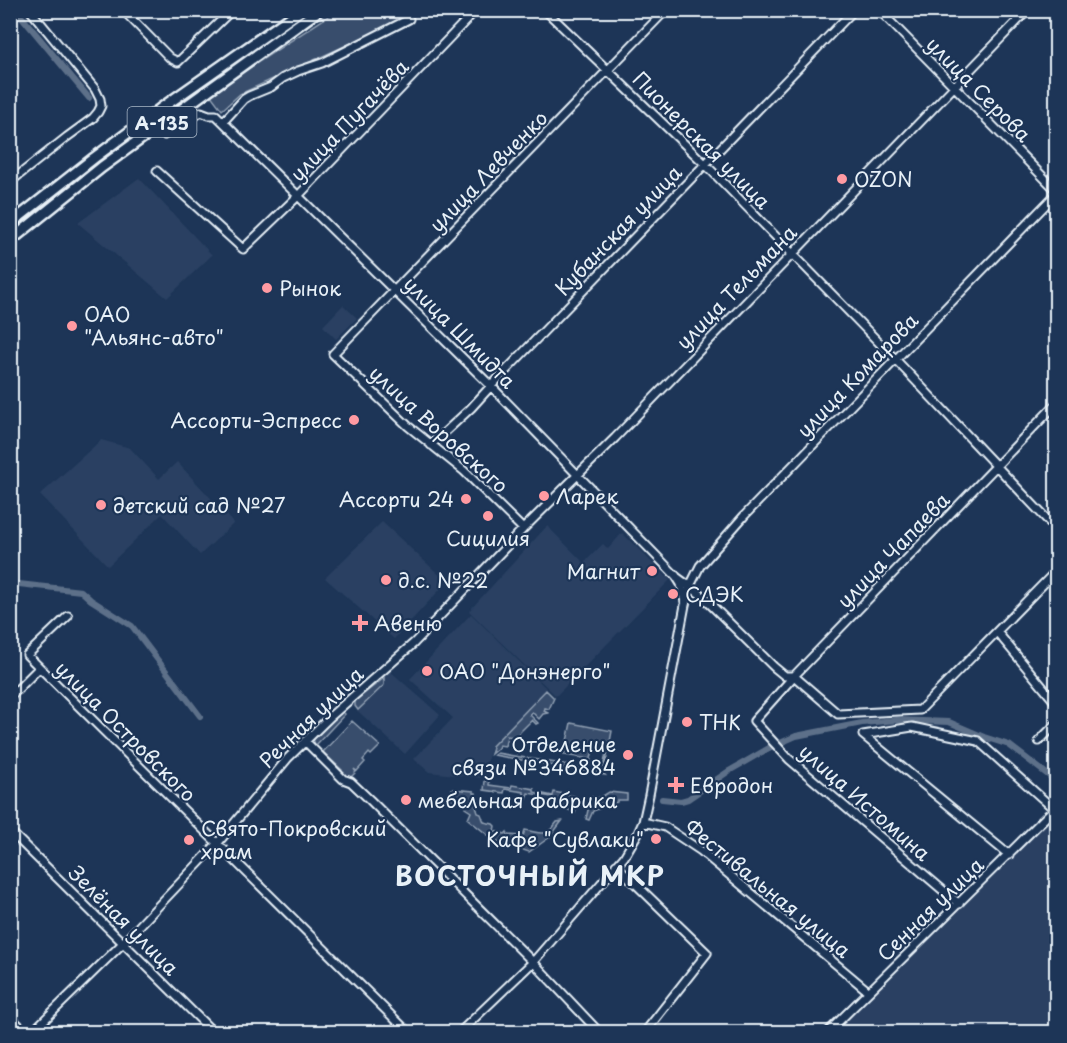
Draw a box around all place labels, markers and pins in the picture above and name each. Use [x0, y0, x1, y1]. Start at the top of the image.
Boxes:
place label: OZON [854, 164, 913, 194]
marker: OZON [835, 172, 849, 186]
place label: Рынок [279, 273, 341, 303]
marker: Рынок [260, 281, 274, 295]
place label: ОАО "Альянс-авто" [84, 299, 224, 352]
marker: ОАО "Альянс-авто" [65, 319, 79, 333]
place label: Ассорти-Эспресс [171, 405, 342, 435]
marker: Ассорти-Эспресс [347, 413, 361, 427]
place label: Ларек [556, 481, 618, 511]
place label: Ассорти 24 [339, 484, 454, 514]
marker: Ларек [537, 489, 551, 503]
place label: детский сад №27 [113, 490, 285, 520]
marker: Ассорти 24 [459, 492, 473, 506]
marker: детский сад №27 [94, 498, 108, 512]
marker: Сицилия [481, 509, 495, 523]
place label: Сицилия [446, 523, 530, 553]
place label: Магнит [567, 556, 641, 586]
marker: Магнит [645, 564, 659, 578]
place label: д.с. №22 [398, 565, 488, 595]
marker: д.с. №22 [379, 573, 393, 587]
place label: СДЭК [685, 579, 744, 609]
marker: СДЭК [666, 587, 680, 601]
place label: Авеню [374, 608, 442, 638]
marker: Авеню [351, 614, 369, 632]
place label: ОАО "Донэнерго" [439, 656, 611, 686]
marker: ОАО "Донэнерго" [420, 664, 434, 678]
place label: ТНК [699, 707, 741, 737]
marker: ТНК [680, 715, 694, 729]
place label: Отделение связи №346884 [452, 729, 616, 782]
marker: Отделение связи №346884 [621, 748, 635, 762]
place label: Евродон [690, 770, 773, 800]
marker: Евродон [667, 776, 685, 794]
place label: мебельная фабрика [418, 785, 618, 815]
marker: мебельная фабрика [399, 793, 413, 807]
place label: Свято-Покровский храм [201, 813, 386, 866]
place label: Кафе "Сувлаки" [486, 824, 644, 854]
marker: Кафе "Сувлаки" [649, 832, 663, 846]
marker: Свято-Покровский храм [182, 833, 196, 847]

